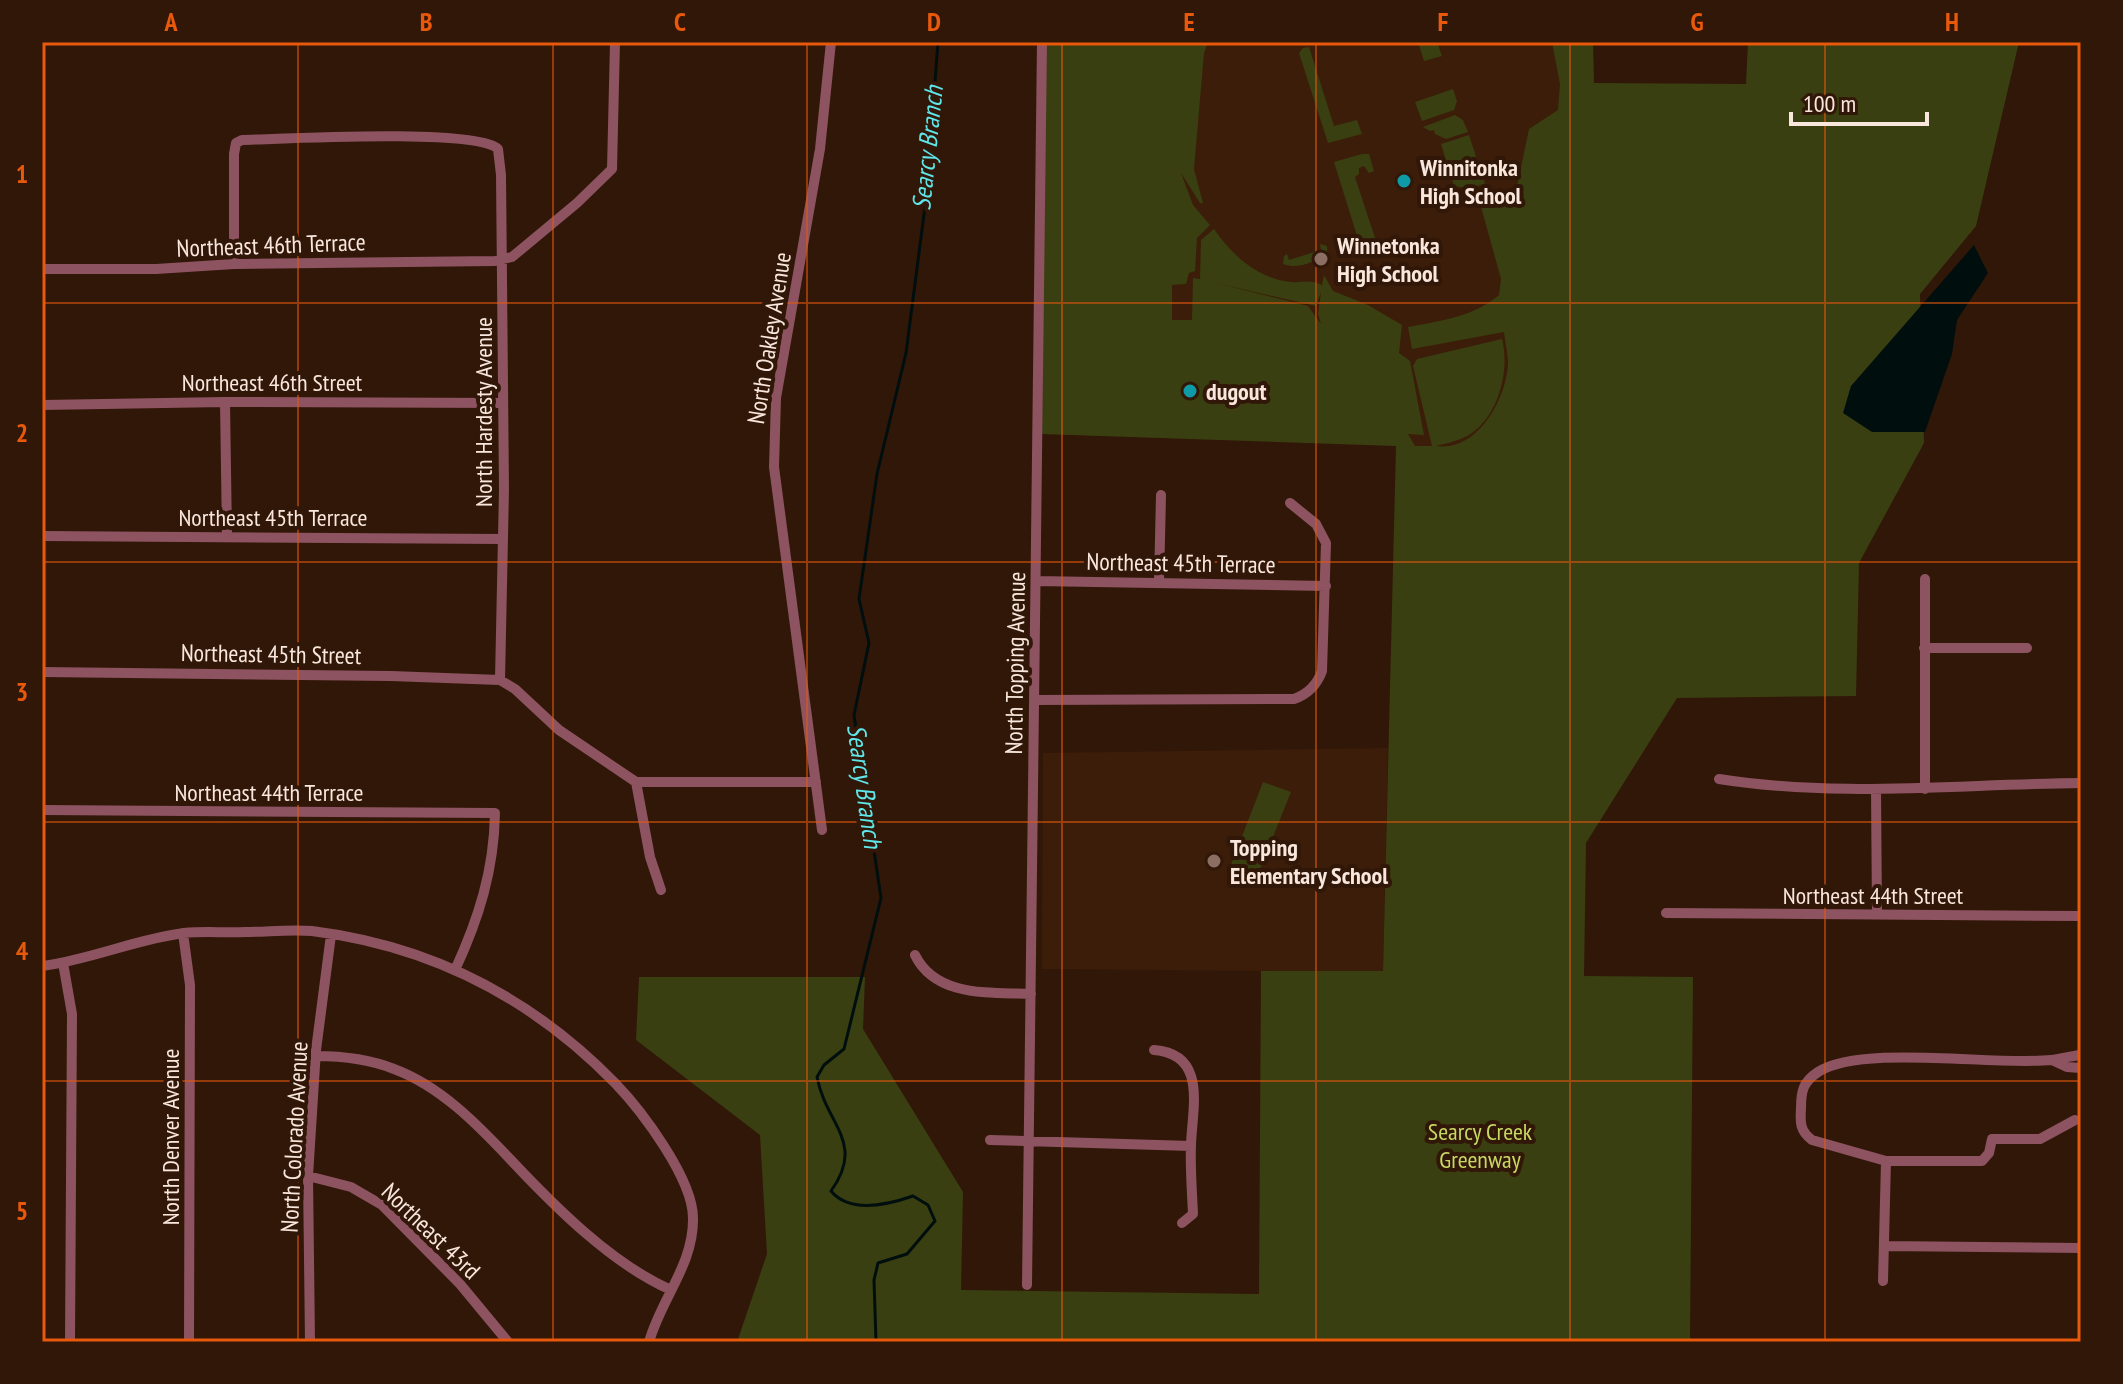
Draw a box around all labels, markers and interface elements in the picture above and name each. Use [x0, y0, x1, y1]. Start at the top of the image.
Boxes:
text: A [163, 5, 178, 38]
text: B [420, 5, 433, 38]
text: C [674, 5, 686, 38]
text: D [927, 5, 941, 38]
text: E [1183, 5, 1195, 38]
text: F [1438, 5, 1449, 38]
text: G [1690, 5, 1704, 38]
text: H [1945, 5, 1959, 38]
scale bar [1791, 76, 1927, 126]
water label: Searcy Branch [904, 83, 950, 212]
text: 100 m [1803, 88, 1856, 119]
place label: Winnitonka High School [1419, 152, 1522, 211]
text: 1 [16, 157, 28, 190]
marker: Winnitonka High School [1395, 172, 1413, 190]
street label: Northeast 46th Terrace [176, 226, 366, 264]
place label: Winnetonka High School [1336, 230, 1440, 289]
street label: North Oakley Avenue [740, 250, 798, 426]
marker: Winnetonka High School [1312, 250, 1330, 268]
street label: North Hardesty Avenue [468, 317, 499, 507]
street label: Northeast 46th Street [182, 367, 363, 398]
place label: dugout [1206, 376, 1266, 407]
marker: dugout [1181, 382, 1199, 400]
text: 2 [16, 416, 28, 449]
street label: Northeast 45th Terrace [178, 502, 368, 533]
street label: Northeast 45th Terrace [1086, 546, 1276, 580]
street label: North Topping Avenue [998, 571, 1032, 755]
street label: Northeast 45th Street [181, 637, 362, 671]
text: 3 [16, 675, 28, 708]
water label: Searcy Branch [840, 722, 890, 852]
street label: Northeast 44th Terrace [174, 777, 364, 808]
place label: Topping Elementary School [1230, 832, 1388, 891]
marker: Topping Elementary School [1205, 852, 1223, 870]
street label: Northeast 44th Street [1783, 880, 1964, 911]
text: 4 [16, 934, 29, 967]
street label: North Colorado Avenue [274, 1041, 314, 1233]
street label: North Denver Avenue [155, 1049, 186, 1225]
park label: Searcy Creek Greenway [1428, 1116, 1533, 1175]
street label: Northeast 43rd [375, 1176, 487, 1286]
text: 5 [16, 1194, 28, 1227]

